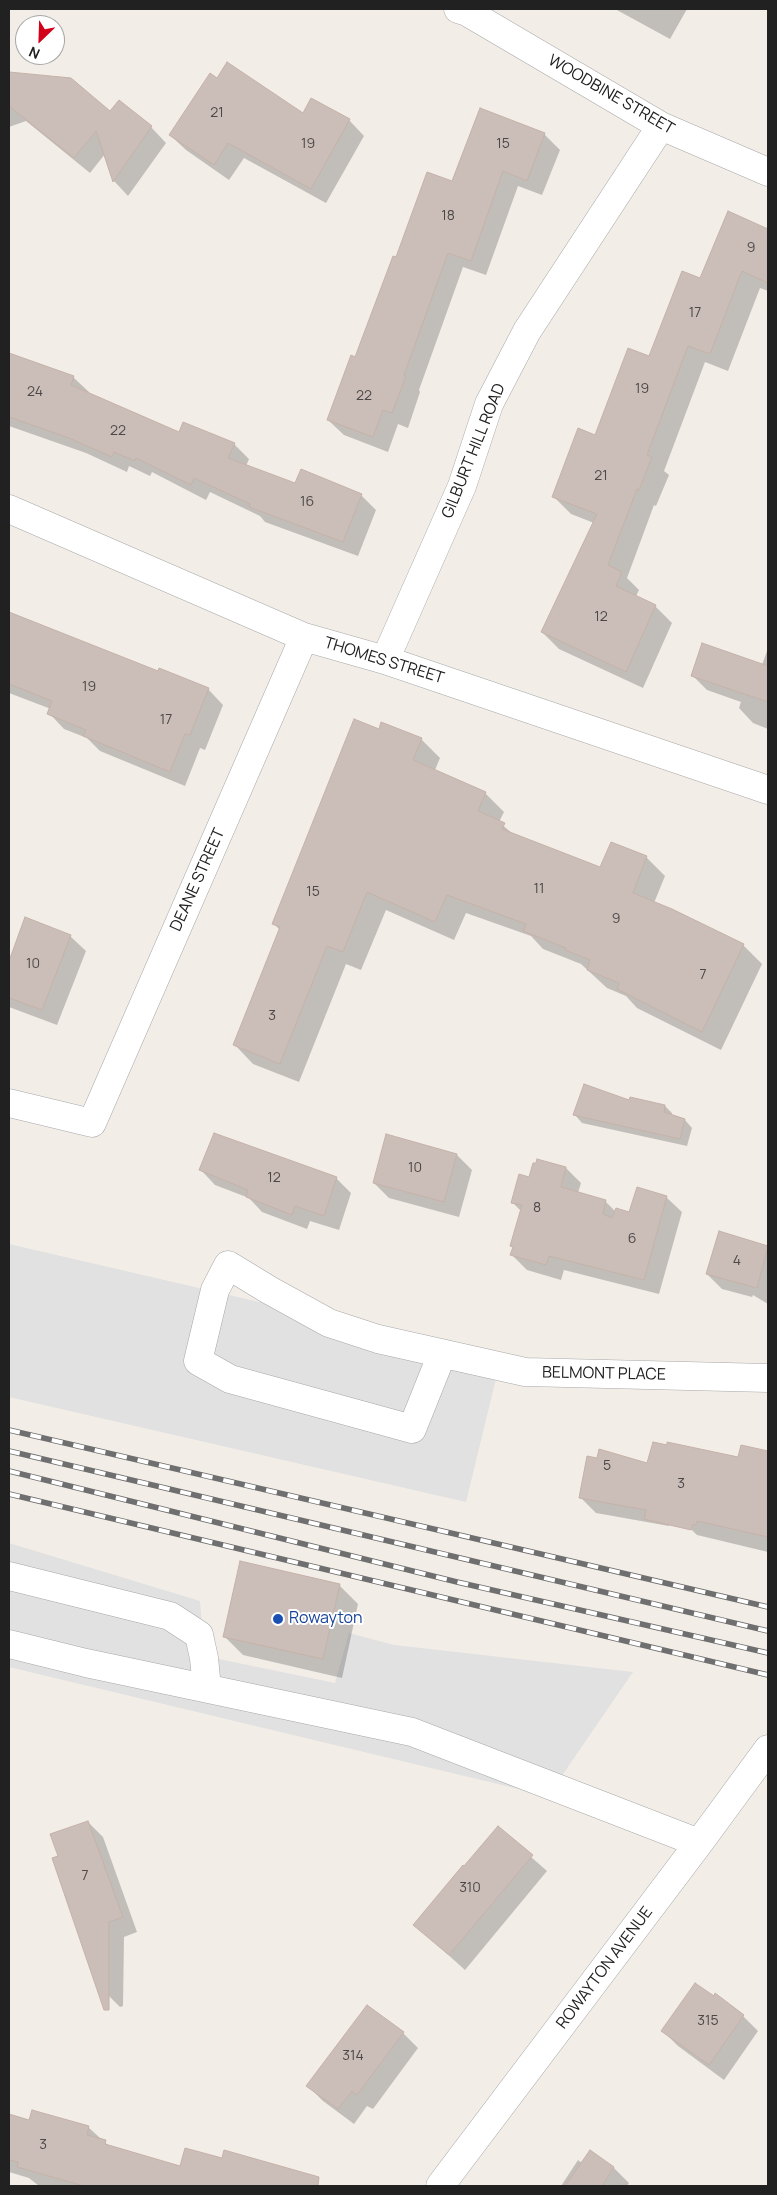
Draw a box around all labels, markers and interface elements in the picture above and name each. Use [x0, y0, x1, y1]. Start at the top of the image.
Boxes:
north arrow [15, 15, 65, 65]
text: N [26, 43, 43, 64]
street label: WOODBINE STREET [544, 51, 678, 139]
house number: 21 [210, 105, 224, 121]
house number: 19 [301, 136, 315, 152]
house number: 15 [496, 136, 510, 152]
house number: 18 [441, 208, 455, 224]
house number: 9 [747, 240, 755, 256]
house number: 17 [689, 305, 701, 321]
street label: GILBURT HILL ROAD [438, 381, 510, 521]
house number: 19 [635, 381, 649, 397]
house number: 24 [27, 384, 43, 400]
house number: 22 [356, 388, 372, 404]
house number: 22 [110, 423, 126, 439]
house number: 21 [594, 468, 608, 484]
house number: 16 [300, 494, 314, 510]
house number: 12 [594, 609, 608, 625]
street label: THOMES STREET [322, 634, 446, 688]
house number: 19 [82, 679, 96, 695]
house number: 17 [160, 712, 172, 728]
street label: DEANE STREET [167, 826, 229, 934]
house number: 11 [534, 881, 544, 897]
house number: 15 [306, 884, 320, 900]
house number: 9 [612, 911, 620, 927]
house number: 10 [26, 956, 40, 972]
house number: 7 [699, 967, 707, 983]
house number: 3 [268, 1008, 276, 1024]
house number: 10 [408, 1160, 422, 1176]
house number: 12 [267, 1170, 281, 1186]
house number: 8 [533, 1200, 541, 1216]
house number: 6 [628, 1231, 636, 1247]
house number: 4 [733, 1253, 741, 1269]
street label: BELMONT PLACE [542, 1363, 666, 1385]
house number: 5 [603, 1458, 611, 1474]
house number: 3 [677, 1476, 685, 1492]
place label: Rowayton [289, 1609, 363, 1629]
marker: Rowayton [271, 1612, 285, 1626]
house number: 7 [81, 1868, 89, 1884]
house number: 310 [459, 1880, 481, 1896]
street label: ROWAYTON AVENUE [553, 1903, 657, 2033]
house number: 315 [697, 2013, 719, 2029]
house number: 314 [342, 2048, 364, 2064]
house number: 3 [39, 2137, 47, 2153]

